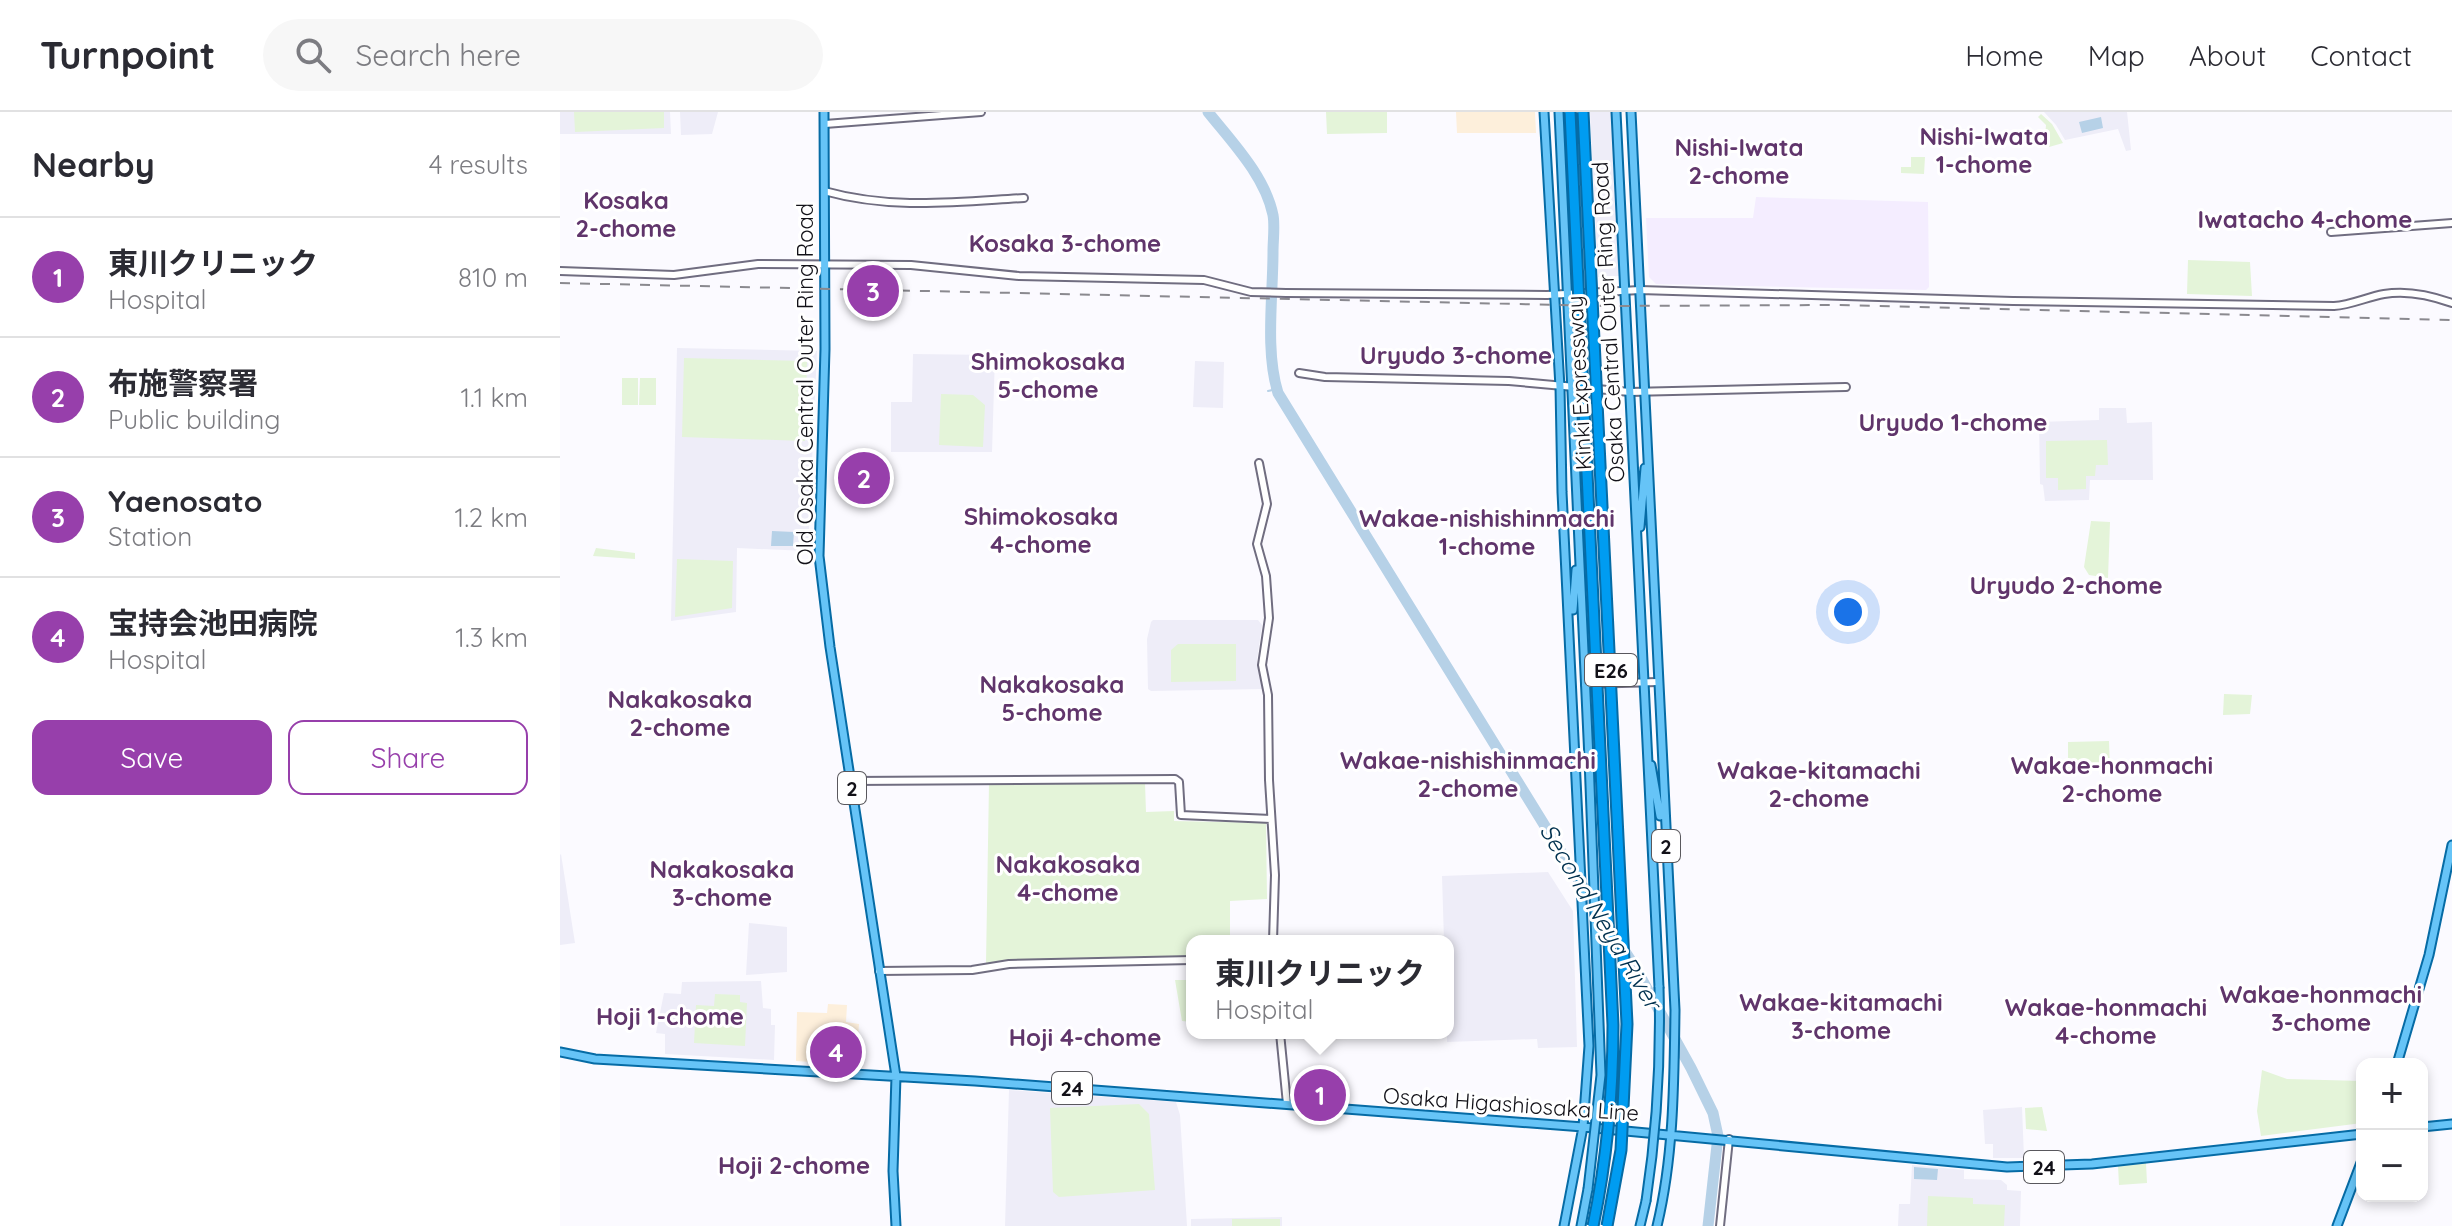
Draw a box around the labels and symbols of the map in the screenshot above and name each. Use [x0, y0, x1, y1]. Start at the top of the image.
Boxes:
district label: Nishi-Iwata 1-chome [1919, 121, 2049, 179]
district label: Nishi-Iwata 2-chome [1674, 132, 1804, 190]
street label: Osaka Central Outer Ring Road [1586, 161, 1630, 483]
district label: Kosaka 2-chome [576, 185, 676, 243]
street label: Old Osaka Central Outer Ring Road [791, 203, 819, 565]
district label: Iwatacho 4-chome [2198, 204, 2412, 234]
district label: Kosaka 3-chome [969, 228, 1161, 258]
pin: 3 [847, 261, 899, 321]
street label: Kinki Expressway [1560, 295, 1598, 471]
district label: Uryudo 3-chome [1360, 340, 1552, 370]
district label: Shimokosaka 5-chome [971, 346, 1125, 404]
district label: Uryudo 1-chome [1859, 407, 2047, 437]
pin: 2 [838, 448, 890, 508]
district label: Shimokosaka 4-chome [964, 501, 1118, 559]
district label: Wakae-nishishinmachi 1-chome [1359, 503, 1615, 561]
district label: Uryudo 2-chome [1969, 570, 2163, 600]
your location [1828, 592, 1868, 632]
road number: E26 [1585, 654, 1637, 686]
district label: Nakakosaka 5-chome [980, 669, 1124, 727]
district label: Nakakosaka 2-chome [608, 684, 752, 742]
district label: Wakae-nishishinmachi 2-chome [1340, 745, 1596, 803]
district label: Wakae-honmachi 2-chome [2011, 750, 2213, 808]
district label: Wakae-kitamachi 2-chome [1717, 755, 1921, 813]
road number: 2 [838, 772, 866, 804]
water label: Second Neya River [1534, 818, 1670, 1017]
road number: 2 [1652, 830, 1680, 862]
district label: Nakakosaka 4-chome [996, 849, 1140, 907]
district label: Nakakosaka 3-chome [650, 854, 794, 912]
district label: Wakae-honmachi 3-chome [2220, 979, 2422, 1037]
district label: Wakae-kitamachi 3-chome [1739, 987, 1943, 1045]
district label: Wakae-honmachi 4-chome [2005, 992, 2207, 1050]
district label: Hoji 1-chome [596, 1001, 744, 1031]
pin: 4 [810, 1022, 862, 1082]
district label: Hoji 4-chome [1009, 1022, 1161, 1052]
pin: 1 [1294, 1065, 1346, 1125]
road number: 24 [1052, 1072, 1092, 1104]
street label: Osaka Higashiosaka Line [1382, 1081, 1640, 1127]
district label: Hoji 2-chome [718, 1150, 870, 1180]
road number: 24 [2024, 1151, 2064, 1183]

